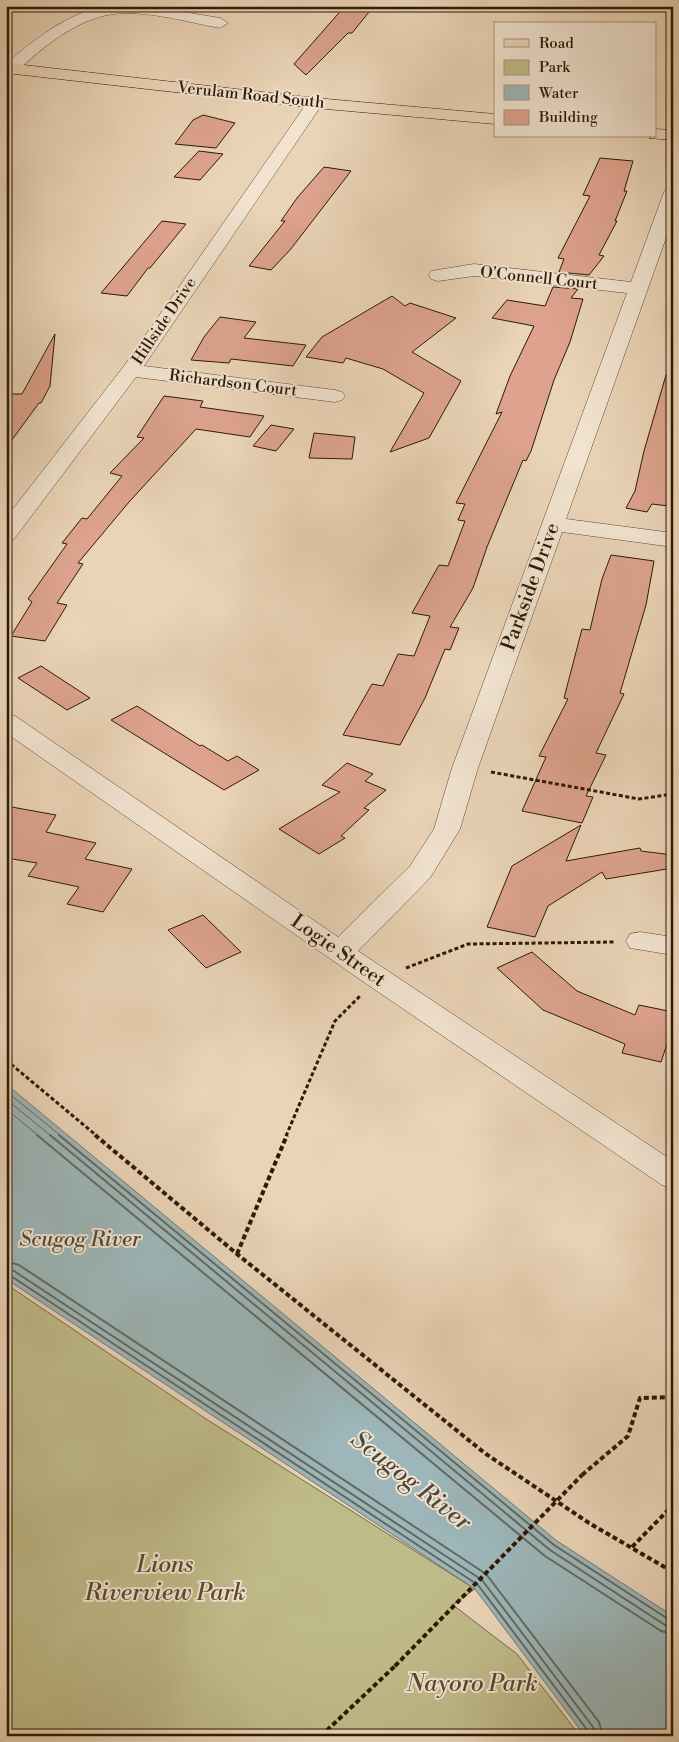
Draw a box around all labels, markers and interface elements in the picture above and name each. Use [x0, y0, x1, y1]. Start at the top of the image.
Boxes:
legend [494, 22, 656, 138]
text: Road [539, 34, 574, 53]
text: Park [539, 58, 571, 77]
street label: Verulam Road South [175, 77, 326, 113]
text: Water [538, 84, 579, 103]
text: Building [538, 108, 598, 127]
street label: O'Connell Court [479, 262, 599, 294]
street label: Hillside Drive [127, 274, 201, 368]
street label: Richardson Court [168, 365, 298, 401]
street label: Parkside Drive [496, 520, 566, 654]
street label: Logie Street [286, 909, 390, 993]
water label: Scugog River [19, 1227, 142, 1253]
water label: Scugog River [344, 1424, 479, 1539]
park label: Lions Riverview Park [83, 1550, 246, 1608]
park label: Nayoro Park [405, 1669, 538, 1699]

